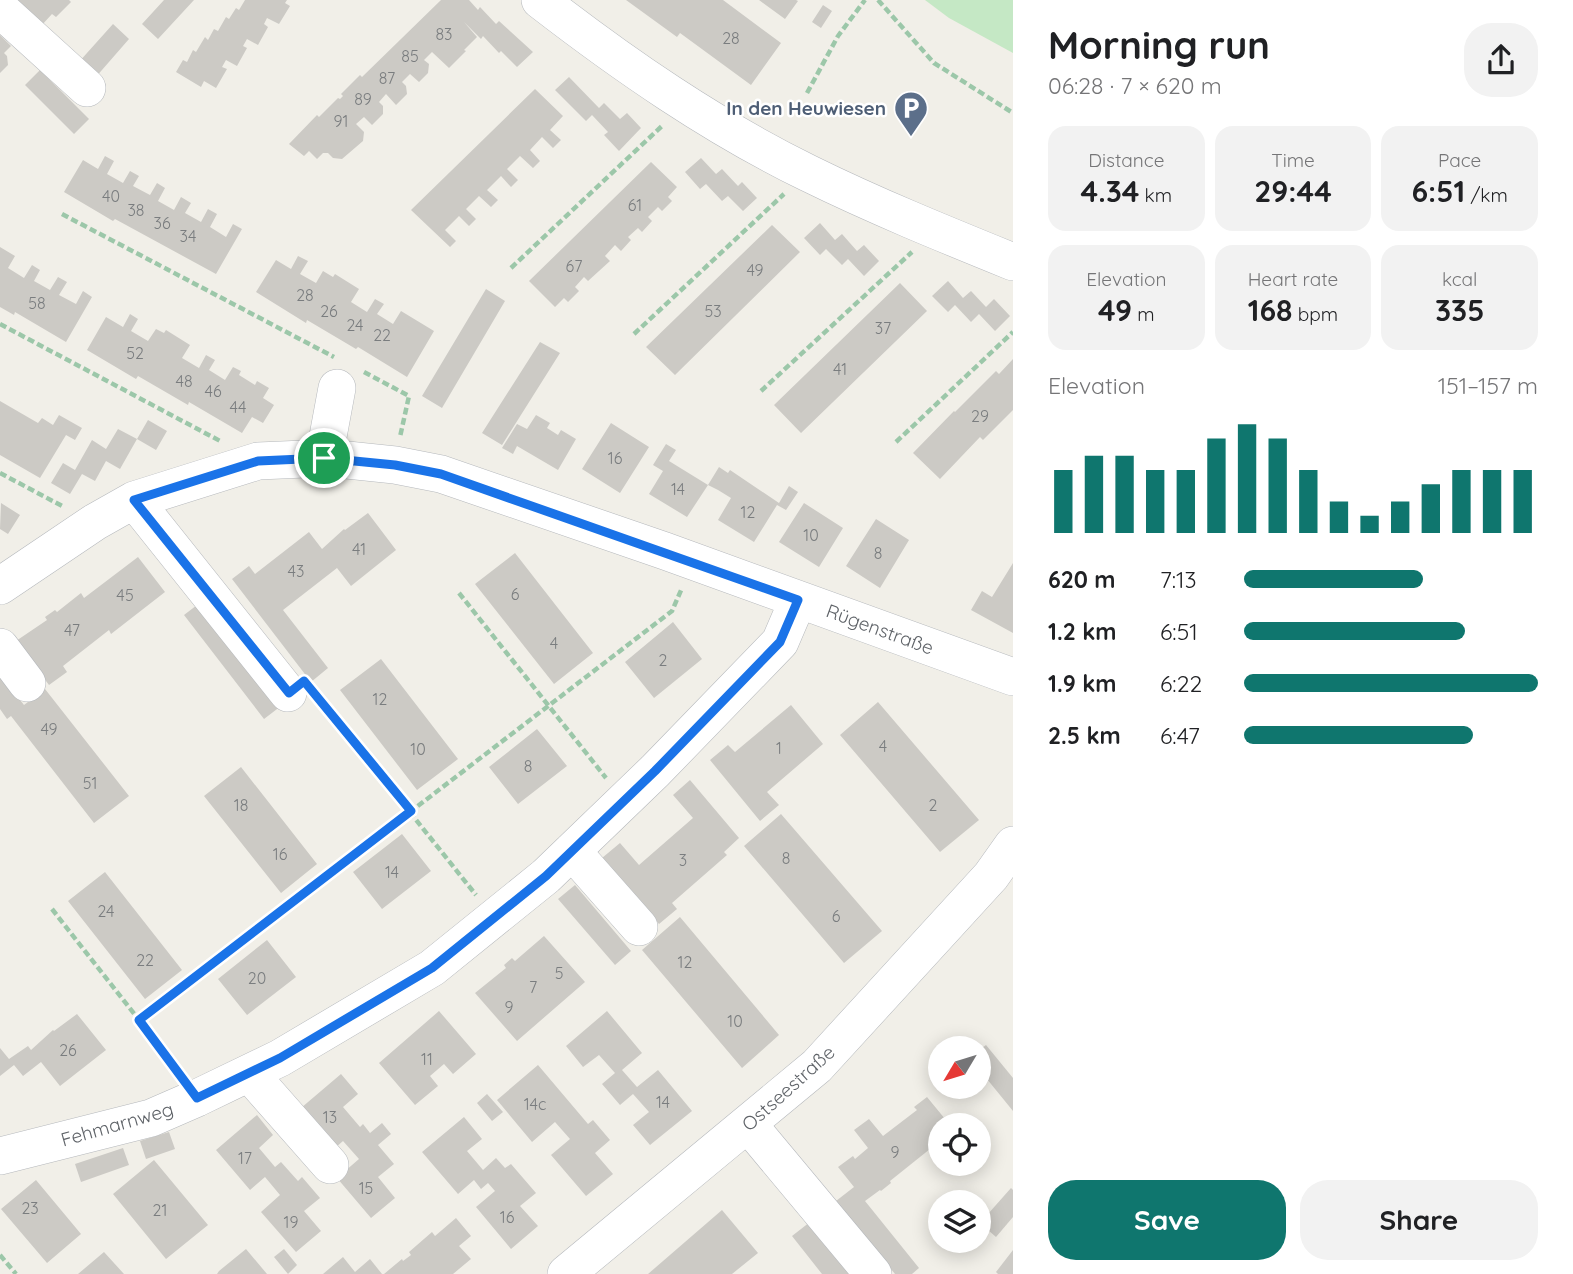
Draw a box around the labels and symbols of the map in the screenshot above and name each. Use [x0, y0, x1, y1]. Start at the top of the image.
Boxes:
house number: 83 [435, 24, 453, 44]
house number: 28 [722, 28, 740, 48]
house number: 85 [401, 46, 419, 66]
house number: 87 [379, 68, 395, 88]
house number: 89 [354, 89, 372, 109]
parking icon: In den Heuwiesen [892, 89, 930, 138]
place label: In den Heuwiesen [726, 96, 886, 120]
house number: 91 [334, 111, 348, 131]
house number: 40 [102, 186, 120, 206]
house number: 61 [628, 195, 642, 215]
house number: 38 [127, 200, 145, 220]
house number: 36 [154, 213, 171, 233]
house number: 34 [180, 226, 196, 246]
house number: 67 [566, 256, 582, 276]
house number: 49 [746, 260, 764, 280]
house number: 28 [296, 285, 314, 305]
house number: 58 [28, 293, 46, 313]
house number: 26 [320, 301, 338, 321]
house number: 53 [704, 301, 722, 321]
house number: 24 [346, 315, 364, 335]
house number: 37 [875, 318, 891, 338]
house number: 22 [373, 325, 391, 345]
house number: 52 [126, 343, 144, 363]
house number: 41 [833, 359, 847, 379]
house number: 48 [175, 371, 193, 391]
house number: 46 [204, 381, 222, 401]
house number: 44 [230, 397, 246, 417]
house number: 29 [971, 406, 989, 426]
pin [294, 428, 354, 488]
house number: 16 [608, 448, 623, 468]
house number: 14 [671, 479, 685, 499]
house number: 12 [741, 502, 756, 522]
house number: 10 [803, 525, 819, 545]
house number: 41 [352, 539, 366, 559]
house number: 8 [874, 543, 882, 563]
house number: 43 [288, 561, 304, 581]
house number: 6 [511, 584, 520, 604]
house number: 45 [116, 585, 134, 605]
street label: Rügenstraße [823, 598, 937, 660]
house number: 47 [64, 620, 80, 640]
house number: 4 [550, 633, 558, 653]
house number: 2 [659, 650, 668, 670]
house number: 12 [373, 689, 388, 709]
house number: 49 [40, 719, 58, 739]
house number: 4 [879, 736, 887, 756]
house number: 1 [776, 738, 782, 758]
house number: 10 [410, 739, 426, 759]
house number: 8 [524, 756, 532, 776]
house number: 51 [83, 773, 97, 793]
house number: 18 [234, 795, 248, 815]
house number: 2 [929, 795, 938, 815]
house number: 16 [273, 844, 288, 864]
house number: 8 [782, 848, 790, 868]
house number: 3 [679, 850, 687, 870]
house number: 14 [385, 862, 399, 882]
house number: 24 [97, 901, 115, 921]
house number: 6 [832, 906, 841, 926]
house number: 22 [136, 950, 154, 970]
house number: 12 [678, 952, 693, 972]
house number: 5 [555, 963, 563, 983]
house number: 20 [248, 968, 266, 988]
house number: 7 [529, 977, 537, 997]
house number: 9 [505, 997, 514, 1017]
house number: 10 [727, 1011, 743, 1031]
north arrow [928, 1036, 990, 1099]
house number: 26 [59, 1040, 77, 1060]
street label: Ostseestraße [737, 1040, 839, 1136]
house number: 11 [421, 1049, 433, 1069]
house number: 14 [656, 1092, 670, 1112]
house number: 14c [524, 1094, 546, 1114]
street label: Fehmarnweg [58, 1096, 176, 1152]
house number: 13 [323, 1107, 337, 1127]
house number: 9 [891, 1142, 900, 1162]
house number: 17 [238, 1148, 252, 1168]
house number: 15 [359, 1178, 373, 1198]
house number: 23 [21, 1198, 39, 1218]
house number: 21 [153, 1200, 167, 1220]
house number: 16 [500, 1207, 515, 1227]
house number: 19 [284, 1212, 298, 1232]

